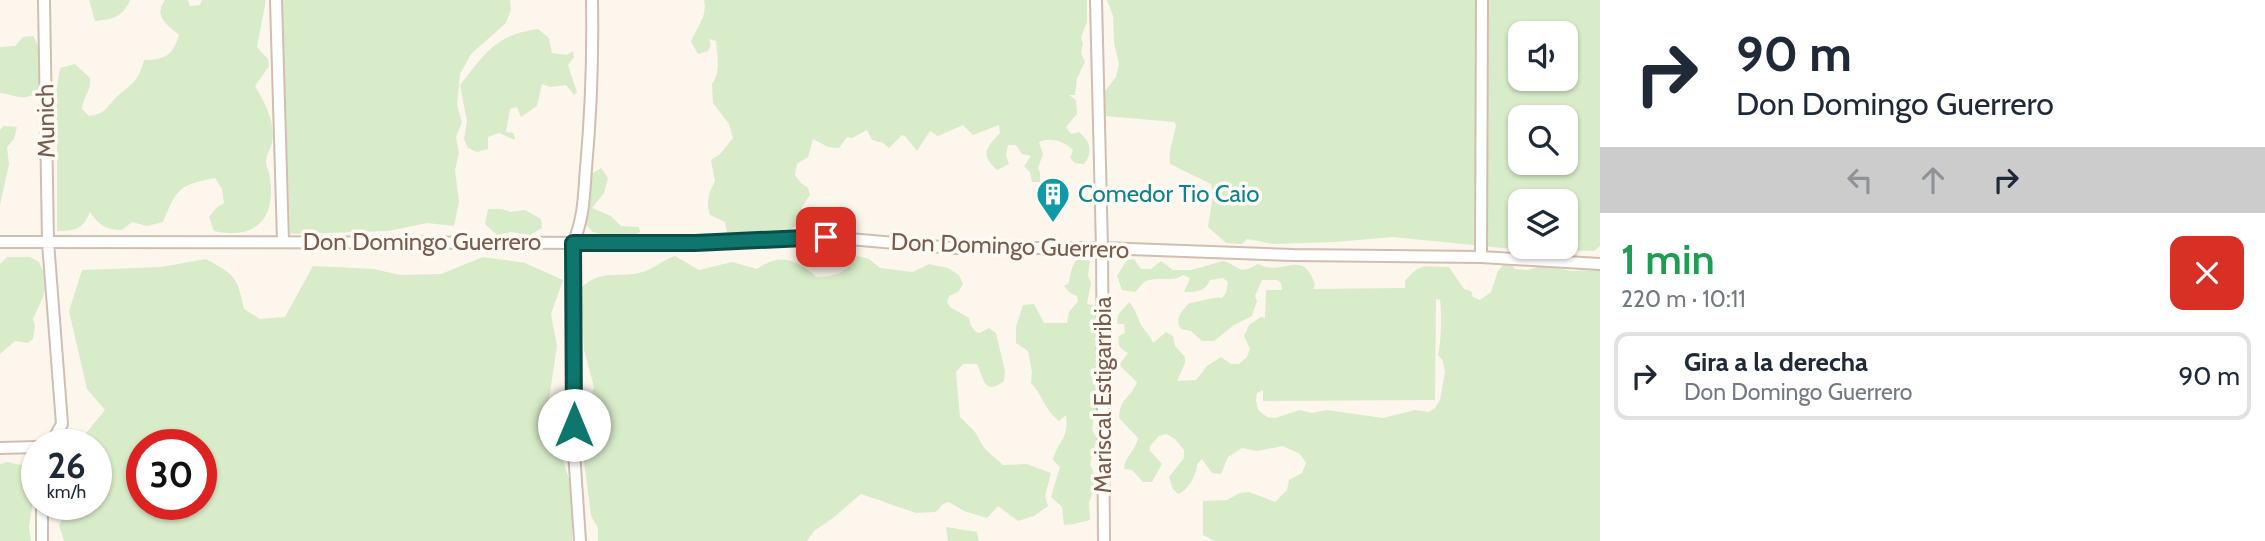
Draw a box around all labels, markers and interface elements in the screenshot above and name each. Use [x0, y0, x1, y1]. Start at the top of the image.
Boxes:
map controls [1508, 21, 1578, 259]
button: sound [1508, 21, 1578, 91]
text: 90 m [1736, 24, 1852, 83]
icon: right [1621, 28, 1712, 119]
street label: Munich [30, 84, 61, 158]
text: Don Domingo Guerrero [1736, 84, 2054, 123]
button: search [1508, 105, 1578, 175]
icon: left [1841, 161, 1879, 199]
icon: ahead [1914, 161, 1952, 199]
icon: right [1987, 161, 2025, 199]
building icon: Comedor Tio Caio [1034, 175, 1072, 224]
place label: Comedor Tio Caio [1078, 179, 1259, 208]
button: layers [1508, 189, 1578, 259]
pin [796, 207, 856, 267]
icon: arrive [807, 218, 845, 256]
street label: Don Domingo Guerrero [303, 227, 541, 256]
street label: Don Domingo Guerrero [890, 227, 1130, 264]
text: 1 min [1621, 233, 1715, 285]
button: close [2170, 236, 2244, 310]
text: 220 m · 10:11 [1621, 285, 1746, 313]
street label: Mariscal Estigarribia [1088, 296, 1117, 493]
text: Gira a la derecha [1684, 346, 1868, 378]
icon: right [1625, 357, 1663, 395]
text: 90 m [2178, 360, 2240, 392]
text: Don Domingo Guerrero [1684, 378, 1912, 406]
position arrow [537, 388, 611, 462]
speed limit sign: 30 [126, 429, 217, 520]
text: 26 [47, 444, 86, 487]
text: km/h [47, 481, 86, 503]

